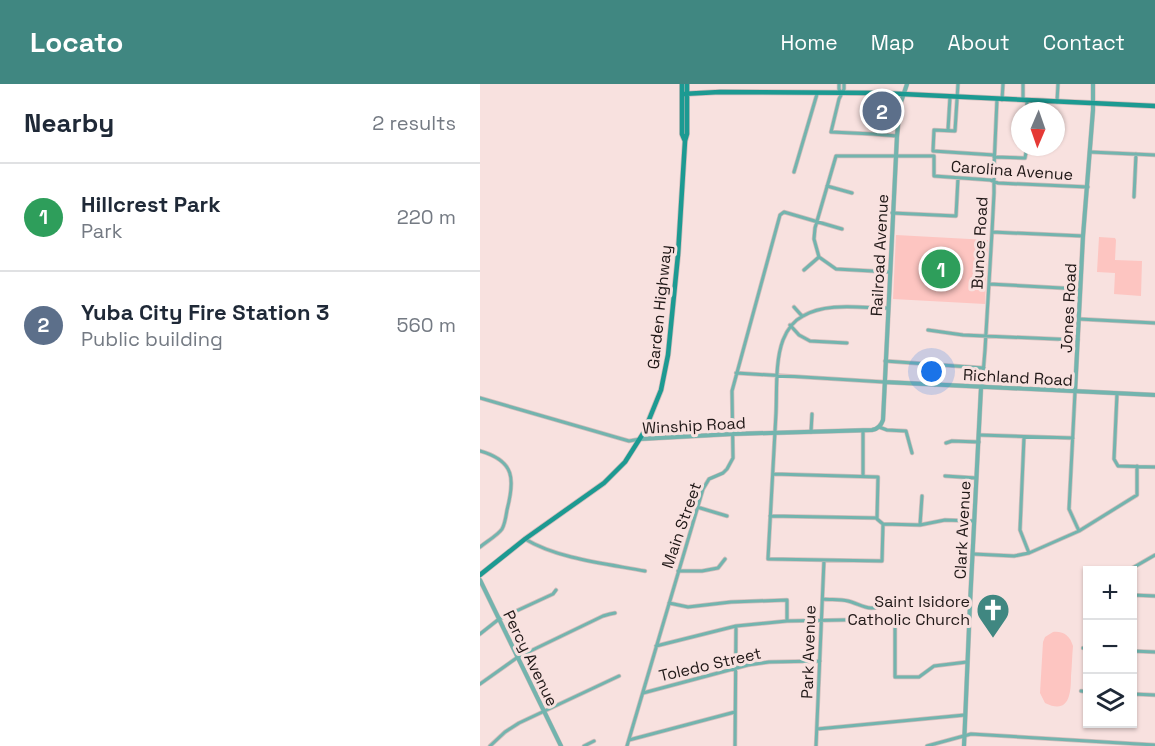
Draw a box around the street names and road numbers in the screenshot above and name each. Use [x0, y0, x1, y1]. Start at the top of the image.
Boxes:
street label: Carolina Avenue [950, 156, 1074, 185]
street label: Railroad Avenue [866, 193, 893, 317]
street label: Bunce Road [967, 196, 992, 290]
street label: Garden Highway [643, 244, 676, 370]
street label: Jones Road [1056, 263, 1081, 354]
street label: Richland Road [962, 364, 1073, 391]
street label: Winship Road [642, 412, 746, 439]
street label: Main Street [657, 479, 706, 571]
street label: Clark Avenue [949, 480, 976, 580]
street label: Park Avenue [796, 605, 821, 699]
street label: Percy Avenue [498, 607, 563, 710]
street label: Toledo Street [657, 643, 763, 686]

